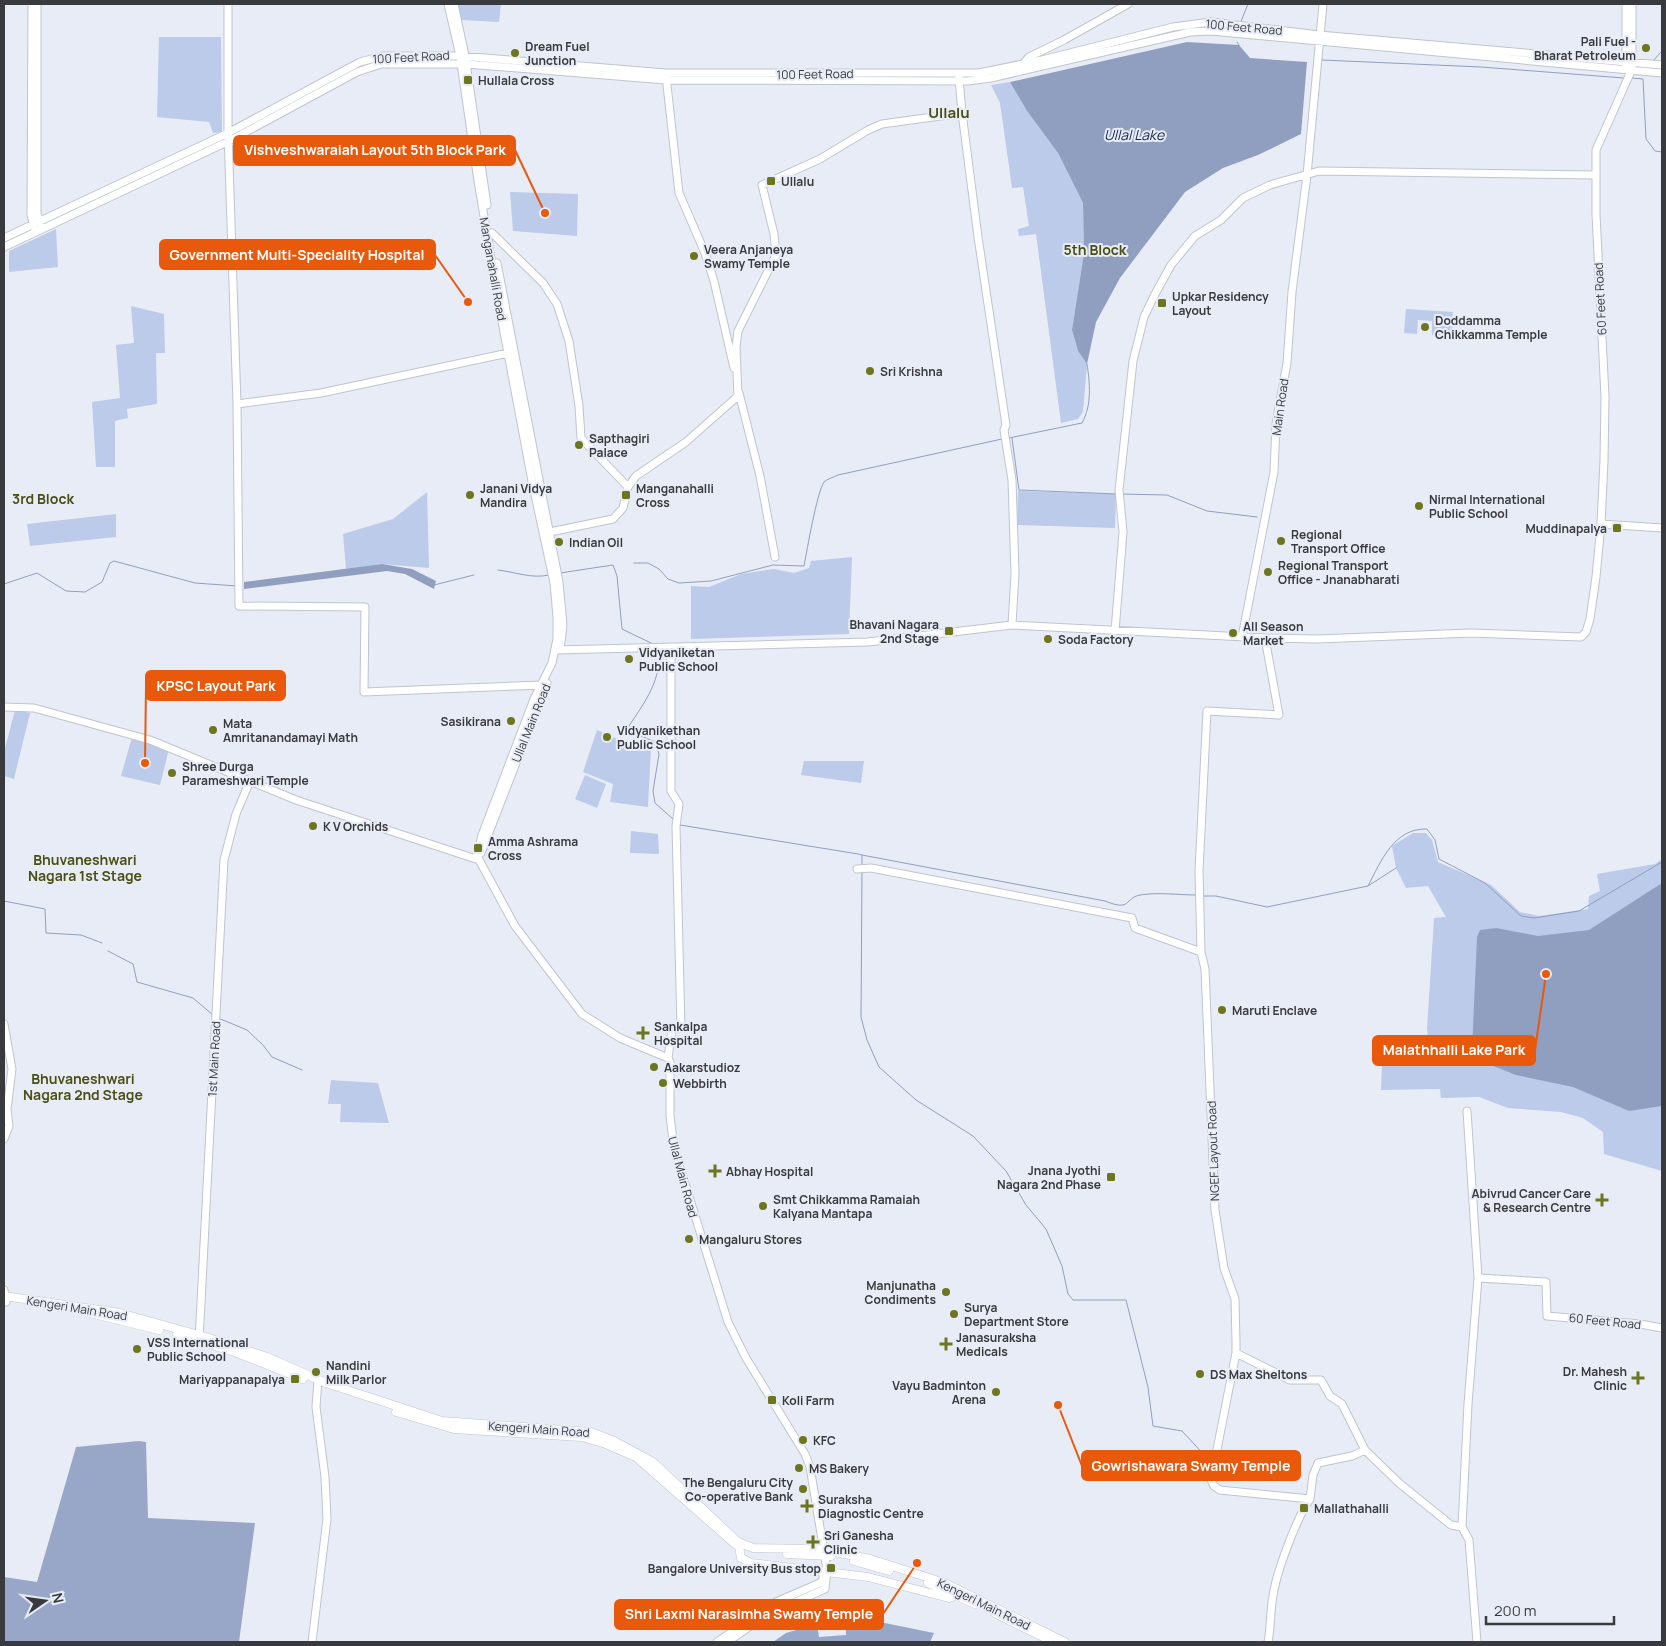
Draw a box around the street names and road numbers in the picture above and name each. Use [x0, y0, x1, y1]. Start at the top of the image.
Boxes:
street label: 100 Feet Road [1205, 15, 1283, 39]
street label: 100 Feet Road [372, 46, 450, 68]
street label: 100 Feet Road [776, 65, 854, 83]
street label: Manganahalli Road [476, 216, 510, 322]
street label: 60 Feet Road [1590, 262, 1610, 336]
street label: Main Road [1268, 377, 1292, 437]
street label: Ullal Main Road [507, 681, 555, 765]
street label: 1st Main Road [204, 1021, 224, 1097]
street label: NGEF Layout Road [1203, 1101, 1223, 1201]
street label: Ullal Main Road [664, 1135, 702, 1219]
street label: Kengeri Main Road [25, 1292, 129, 1324]
street label: 60 Feet Road [1568, 1309, 1642, 1333]
street label: Kengeri Main Road [488, 1417, 590, 1441]
street label: Kengeri Main Road [935, 1574, 1033, 1634]

